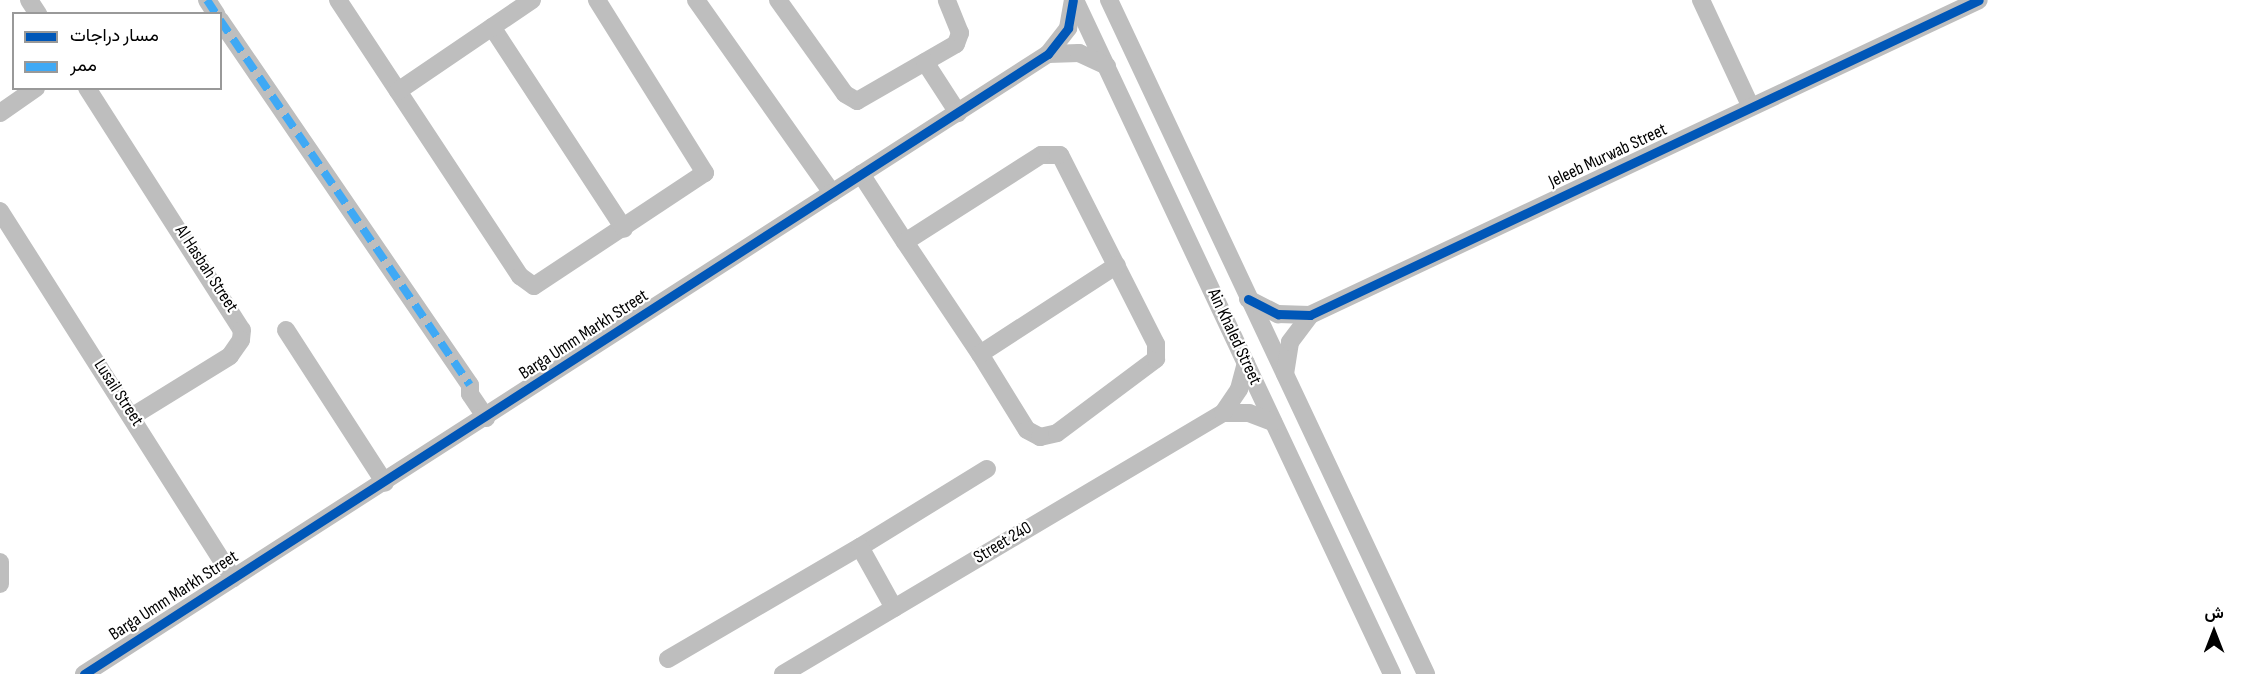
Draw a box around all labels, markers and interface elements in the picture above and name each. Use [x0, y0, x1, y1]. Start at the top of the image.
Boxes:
legend [12, 12, 222, 90]
text: مسار دراجات [70, 25, 159, 46]
text: ممر [70, 55, 97, 76]
street label: Jeleeb Murwab Street [1546, 119, 1670, 193]
street label: Al Hasbah Street [170, 221, 242, 317]
street label: Barga Umm Markh Street [515, 285, 653, 385]
street label: Ain Khaled Street [1202, 286, 1266, 388]
street label: Lusail Street [89, 356, 147, 430]
street label: Street 240 [970, 517, 1036, 569]
street label: Barga Umm Markh Street [105, 546, 243, 646]
north arrow [2184, 602, 2244, 662]
text: ش [2204, 604, 2224, 623]

